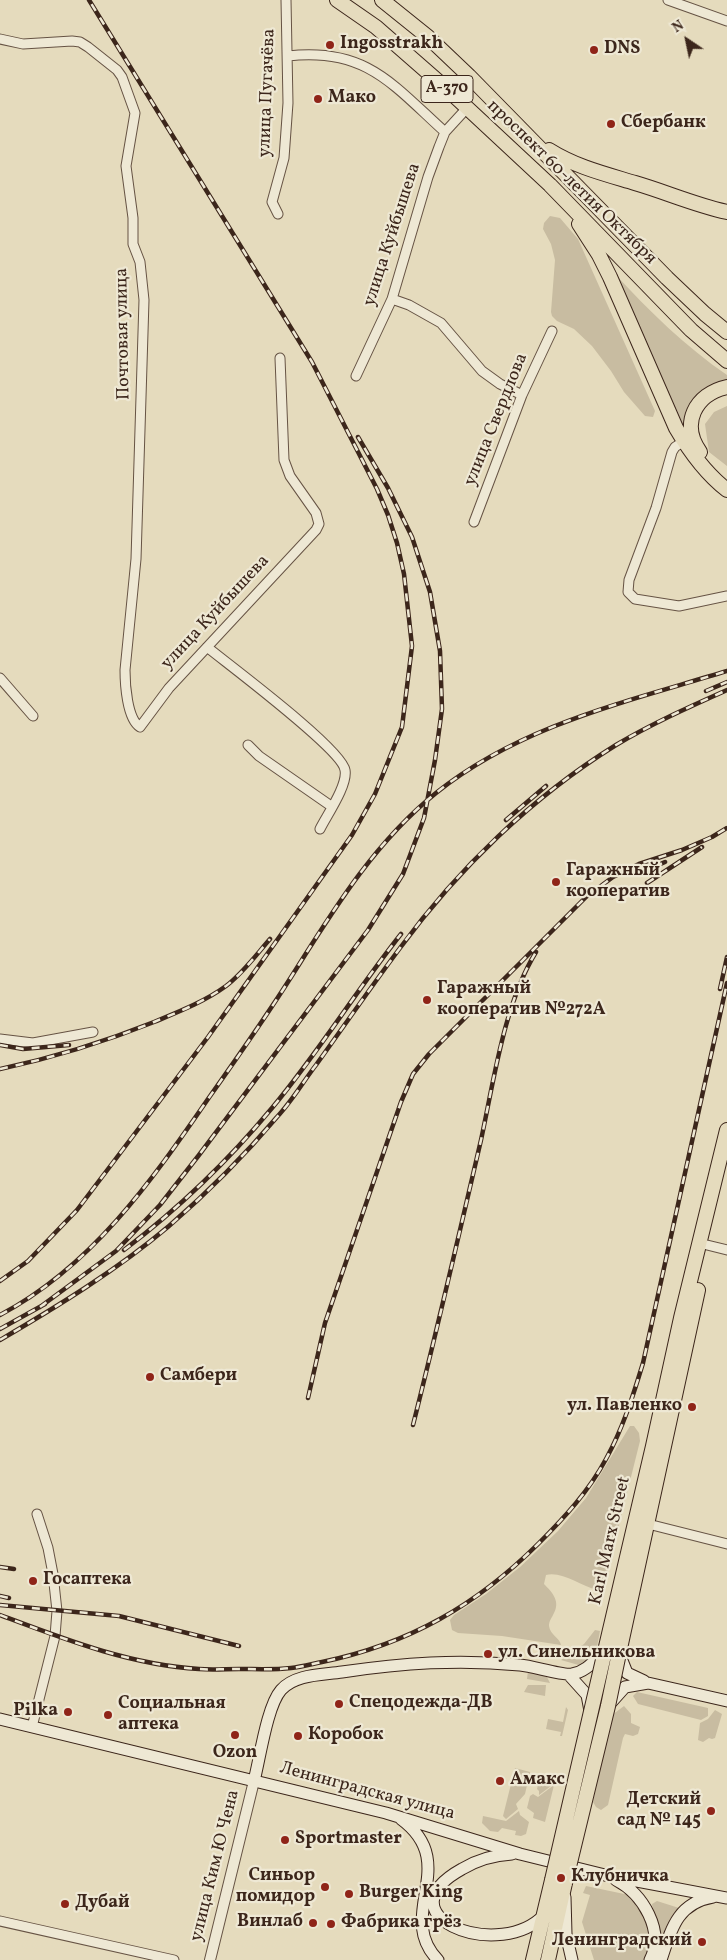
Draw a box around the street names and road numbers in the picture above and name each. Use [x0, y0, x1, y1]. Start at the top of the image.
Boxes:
street label: улица Пугачёва [255, 28, 281, 158]
road number: А-370 [421, 76, 473, 102]
street label: проспект 60-летия Октября [482, 96, 660, 270]
street label: улица Куйбышева [360, 161, 426, 309]
street label: Почтовая улица [112, 268, 136, 400]
street label: улица Свердлова [461, 351, 533, 489]
street label: улица Куйбышева [157, 551, 275, 675]
street label: Karl Marx Street [586, 1475, 636, 1607]
street label: Ленинградская улица [277, 1758, 457, 1826]
street label: улица Ким Ю Чена [187, 1788, 245, 1944]

